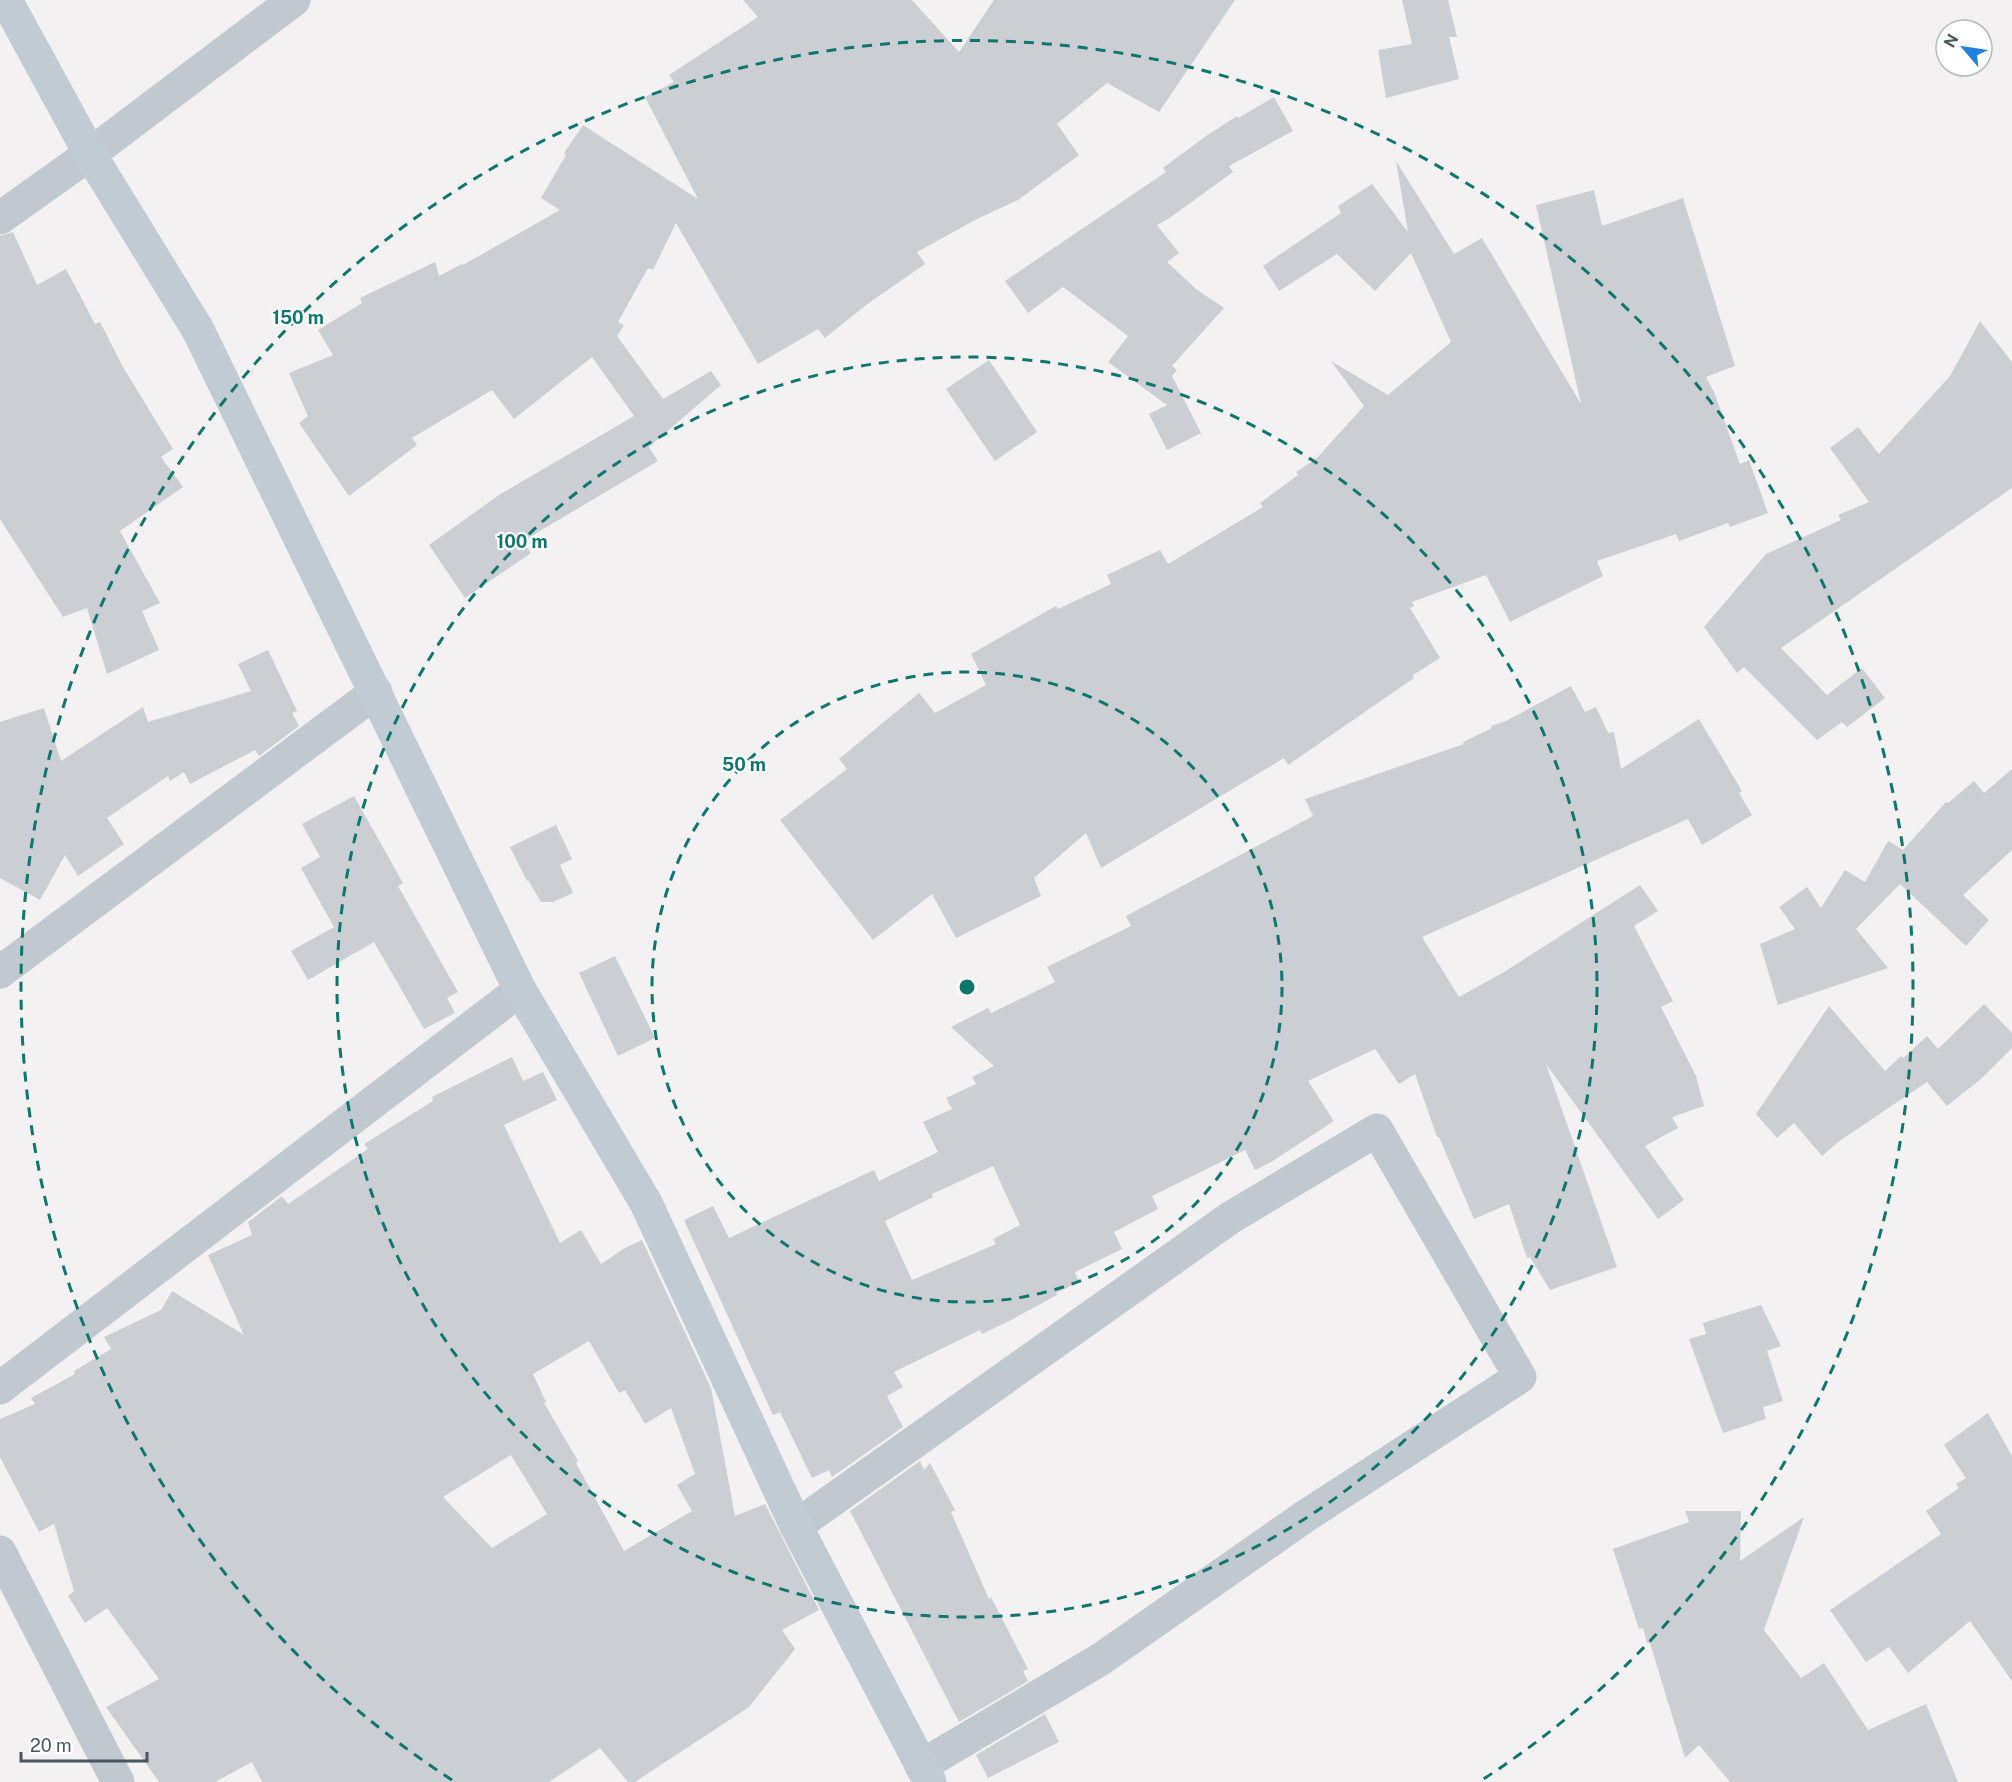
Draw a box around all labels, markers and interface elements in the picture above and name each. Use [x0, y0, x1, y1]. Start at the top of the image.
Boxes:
north arrow [1934, 18, 1994, 78]
text: N [1940, 31, 1963, 51]
text: 150 m [272, 307, 324, 328]
text: 100 m [496, 531, 548, 552]
text: 50 m [722, 754, 766, 775]
centre of rings [957, 977, 977, 997]
scale bar [21, 1725, 147, 1763]
text: 20 m [30, 1735, 72, 1756]

